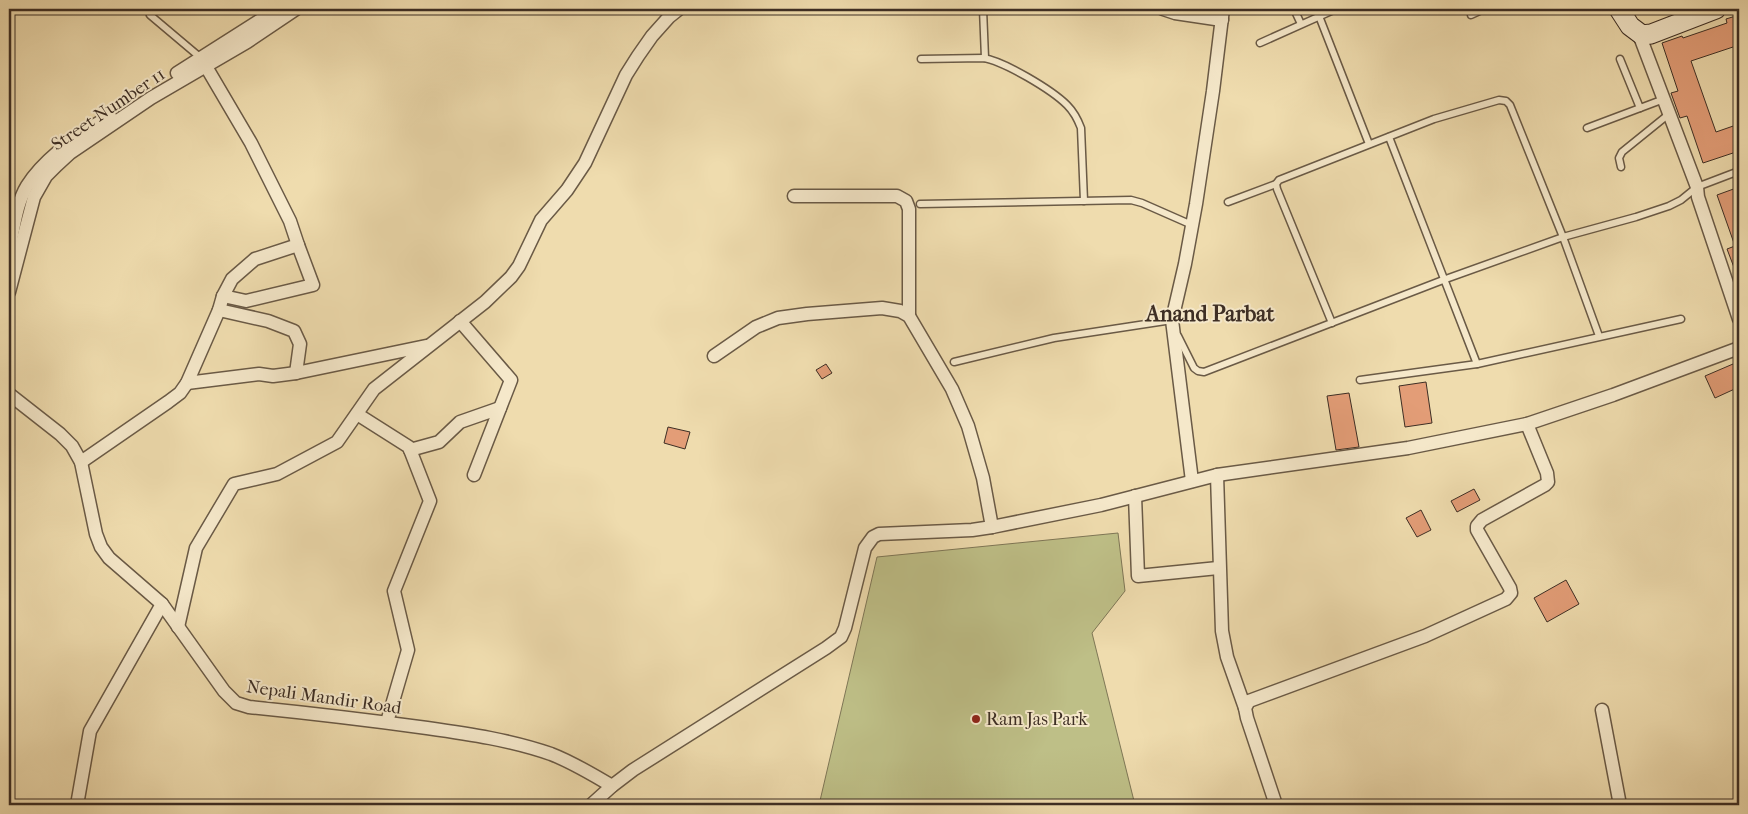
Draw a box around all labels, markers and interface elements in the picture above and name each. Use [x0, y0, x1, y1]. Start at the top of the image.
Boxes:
street label: Street Number 11 [47, 64, 169, 155]
district label: Anand Parbat [1144, 301, 1276, 327]
street label: Nepali Mandir Road [245, 676, 403, 719]
place label: Ram Jas Park [986, 709, 1088, 730]
marker: Ram Jas Park [970, 713, 982, 725]

